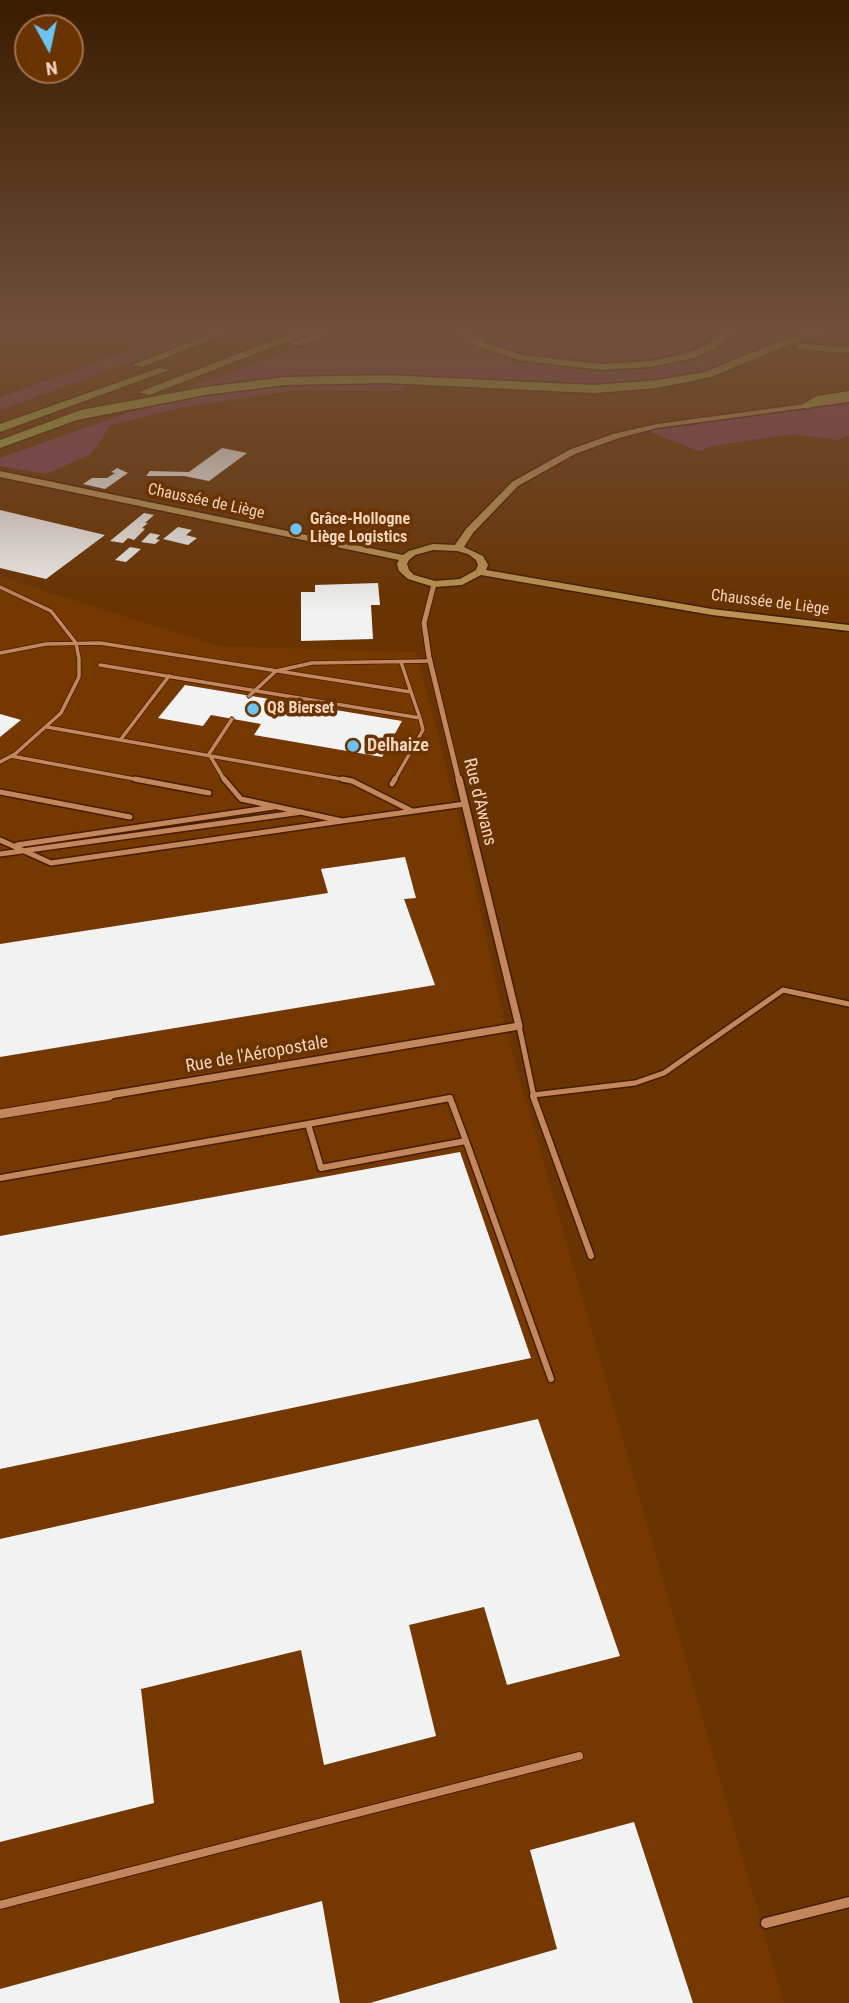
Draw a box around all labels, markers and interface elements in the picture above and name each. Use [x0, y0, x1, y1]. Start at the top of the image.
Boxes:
north arrow [14, 14, 84, 84]
text: N [44, 56, 59, 81]
street label: Chaussée de Liège [146, 480, 266, 524]
place label: Grâce-Hollogne Liège Logistics [310, 510, 410, 548]
marker: Grâce-Hollogne Liège Logistics [288, 521, 304, 537]
street label: Chaussée de Liège [710, 586, 830, 620]
place label: Q8 Bierset [267, 699, 334, 719]
marker: Q8 Bierset [245, 701, 261, 717]
place label: Delhaize [367, 735, 429, 757]
marker: Delhaize [345, 738, 361, 754]
street label: Rue d'Awans [458, 756, 500, 848]
street label: Rue de l'Aéropostale [184, 1032, 330, 1078]

